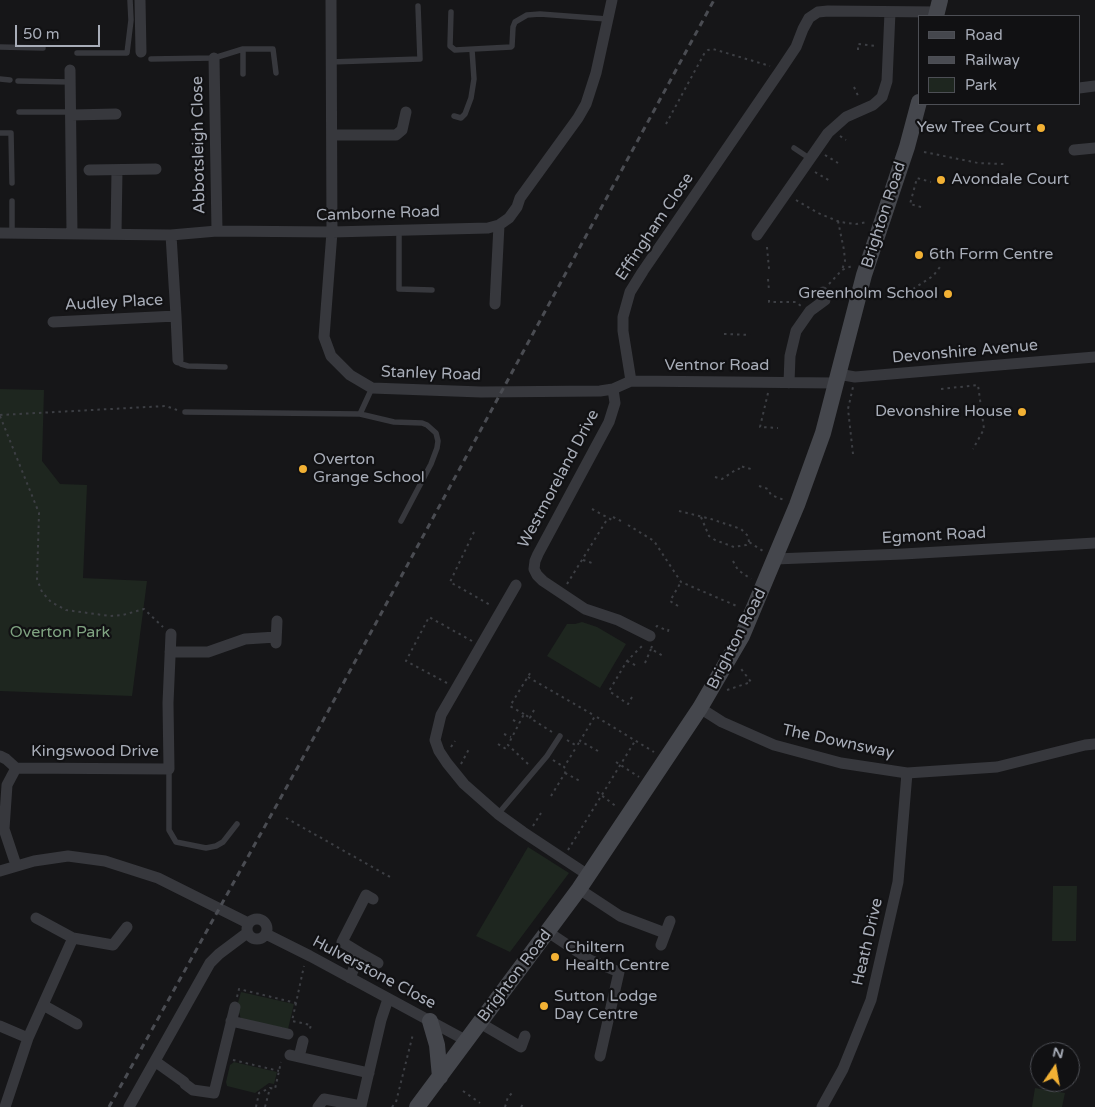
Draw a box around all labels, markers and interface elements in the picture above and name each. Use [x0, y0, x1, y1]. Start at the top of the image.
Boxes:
scale bar [18, 15, 102, 47]
legend [918, 15, 1080, 105]
text: 50 m [23, 25, 60, 43]
text: Road [965, 26, 1003, 44]
text: Railway [965, 51, 1020, 69]
street label: Abbotsleigh Close [188, 76, 210, 214]
text: Park [965, 76, 997, 94]
place label: Yew Tree Court [917, 118, 1031, 138]
marker: Yew Tree Court [1035, 122, 1047, 134]
street label: Brighton Road [858, 159, 910, 271]
street label: Effingham Close [612, 170, 698, 284]
place label: Avondale Court [951, 170, 1069, 190]
marker: Avondale Court [935, 174, 947, 186]
street label: Camborne Road [316, 202, 440, 226]
place label: 6th Form Centre [929, 245, 1053, 265]
marker: 6th Form Centre [913, 249, 925, 261]
place label: Greenholm School [798, 284, 938, 304]
marker: Greenholm School [942, 288, 954, 300]
street label: Audley Place [64, 291, 164, 315]
street label: Devonshire Avenue [891, 336, 1039, 368]
street label: Ventnor Road [665, 356, 769, 376]
street label: Stanley Road [381, 363, 481, 385]
place label: Devonshire House [875, 402, 1012, 422]
marker: Devonshire House [1016, 406, 1028, 418]
street label: Westmoreland Drive [514, 407, 604, 551]
place label: Overton Grange School [313, 450, 425, 488]
marker: Overton Grange School [297, 463, 309, 475]
street label: Egmont Road [881, 524, 987, 548]
street label: Brighton Road [703, 585, 771, 693]
park label: Overton Park [10, 623, 110, 643]
street label: The Downsway [780, 721, 896, 763]
street label: Kingswood Drive [31, 742, 159, 762]
street label: Heath Drive [849, 896, 887, 988]
street label: Brighton Road [474, 926, 556, 1026]
street label: Hulverstone Close [309, 932, 439, 1014]
place label: Chiltern Health Centre [565, 938, 669, 976]
marker: Chiltern Health Centre [549, 951, 561, 963]
place label: Sutton Lodge Day Centre [554, 987, 657, 1025]
marker: Sutton Lodge Day Centre [538, 1000, 550, 1012]
north arrow [1030, 1042, 1080, 1092]
text: N [1051, 1043, 1065, 1062]

